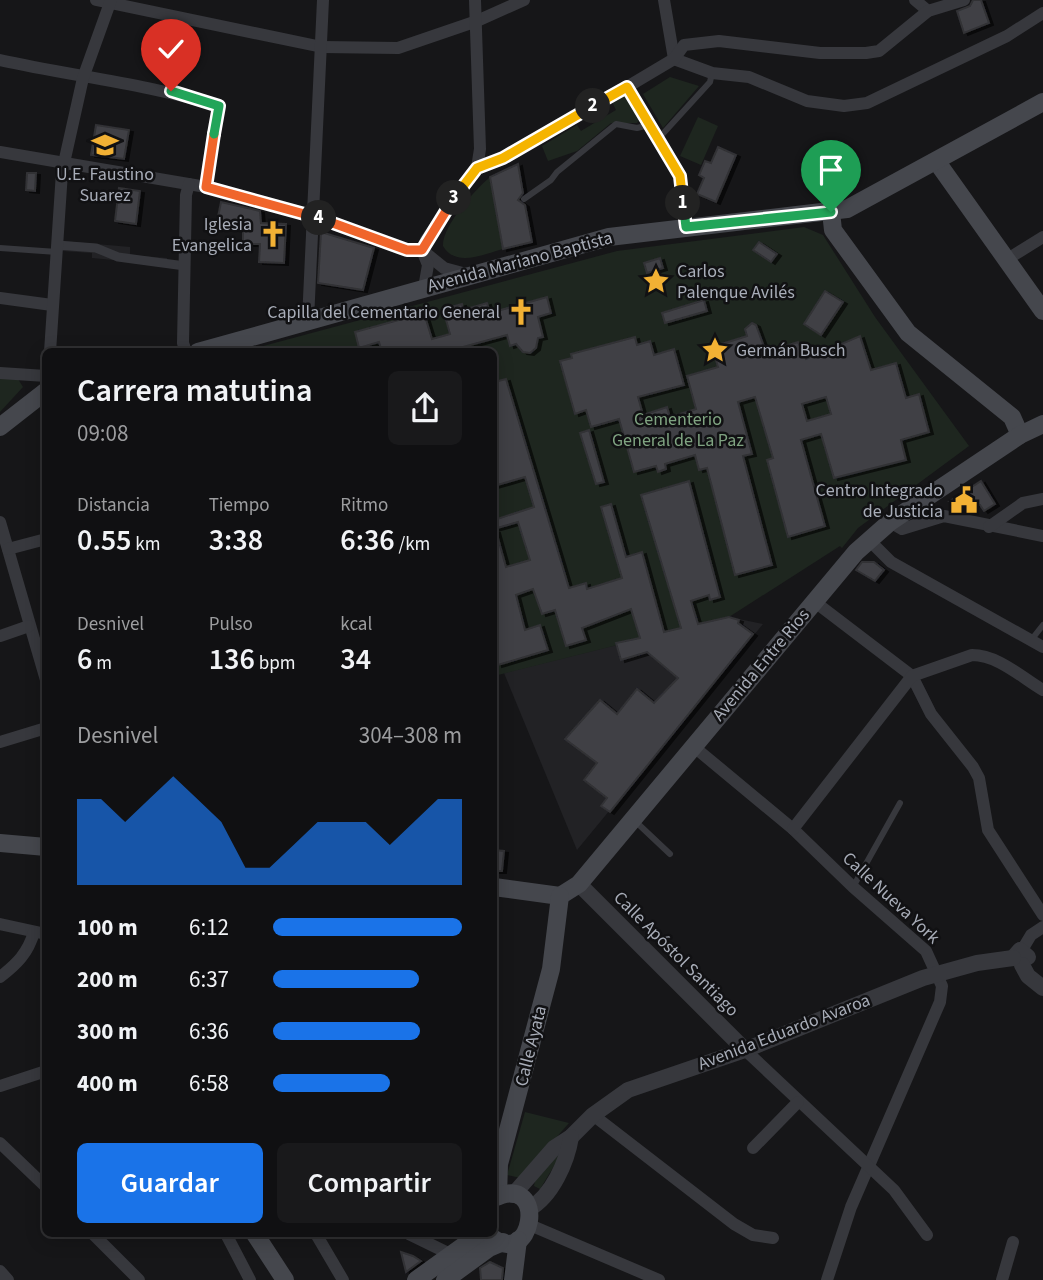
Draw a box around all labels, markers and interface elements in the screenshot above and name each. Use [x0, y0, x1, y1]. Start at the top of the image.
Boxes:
pin [141, 19, 201, 91]
icon: check [152, 30, 190, 68]
pin: 2 [576, 88, 610, 124]
text: 2 [587, 92, 598, 119]
school or university icon: U.E. Faustino Suarez [90, 130, 120, 160]
pin [801, 140, 861, 212]
icon: arrive [812, 151, 850, 189]
place label: U.E. Faustino Suarez [56, 162, 154, 208]
pin: 3 [436, 180, 472, 216]
text: 3 [448, 184, 459, 211]
pin: 1 [666, 186, 700, 220]
text: 1 [677, 189, 688, 216]
pin: 4 [302, 200, 336, 235]
text: 4 [313, 204, 324, 231]
place label: Iglesia Evangelica [172, 212, 252, 258]
church icon: Iglesia Evangelica [258, 219, 288, 249]
street label: Avenida Mariano Baptista [425, 225, 615, 299]
place label: Carlos Palenque Avilés [677, 259, 795, 305]
place icon: Carlos Palenque Avilés [641, 266, 671, 296]
church icon: Capilla del Cementario General [506, 297, 536, 327]
place label: Capilla del Cementario General [267, 300, 500, 325]
place icon: Germán Busch [700, 335, 730, 365]
place label: Germán Busch [736, 338, 846, 363]
text: Carrera matutina [77, 368, 312, 414]
button: share [388, 371, 462, 445]
park label: Cementerio General de La Paz [612, 407, 744, 453]
text: 09:08 [77, 417, 128, 450]
place label: Centro Integrado de Justicia [816, 478, 943, 524]
public building icon: Centro Integrado de Justicia [949, 485, 979, 515]
text: Distancia [77, 492, 150, 519]
text: Tiempo [209, 492, 270, 519]
text: Ritmo [340, 492, 388, 519]
text: 0.55 [77, 519, 131, 562]
text: 3:38 [209, 519, 263, 562]
text: 6:36 [340, 519, 395, 562]
text: km [131, 531, 160, 558]
text: /km [395, 531, 430, 558]
street label: Avenida Entre Rios [706, 603, 816, 727]
text: Desnivel [77, 611, 144, 638]
text: Pulso [209, 611, 253, 638]
text: kcal [340, 611, 372, 638]
text: 6 [77, 638, 92, 681]
text: 136 [209, 638, 255, 681]
text: 34 [340, 638, 371, 681]
text: m [92, 650, 112, 677]
text: bpm [255, 650, 295, 677]
text: Desnivel [77, 719, 158, 752]
text: 304–308 m [359, 719, 462, 752]
street label: Calle Nueva York [837, 846, 945, 950]
street label: Calle Apóstol Santiago [608, 886, 744, 1022]
text: 100 m [77, 911, 138, 944]
text: 6:12 [189, 911, 229, 944]
text: 200 m [77, 963, 138, 996]
text: 6:37 [189, 963, 229, 996]
street label: Avenida Eduardo Avaroa [694, 988, 874, 1076]
street label: Calle Ayata [509, 1003, 553, 1089]
text: 300 m [77, 1015, 138, 1048]
text: 6:36 [189, 1015, 229, 1048]
text: 400 m [77, 1067, 138, 1100]
text: 6:58 [189, 1067, 229, 1100]
button: Guardar [77, 1143, 263, 1223]
button: Compartir [277, 1143, 462, 1223]

